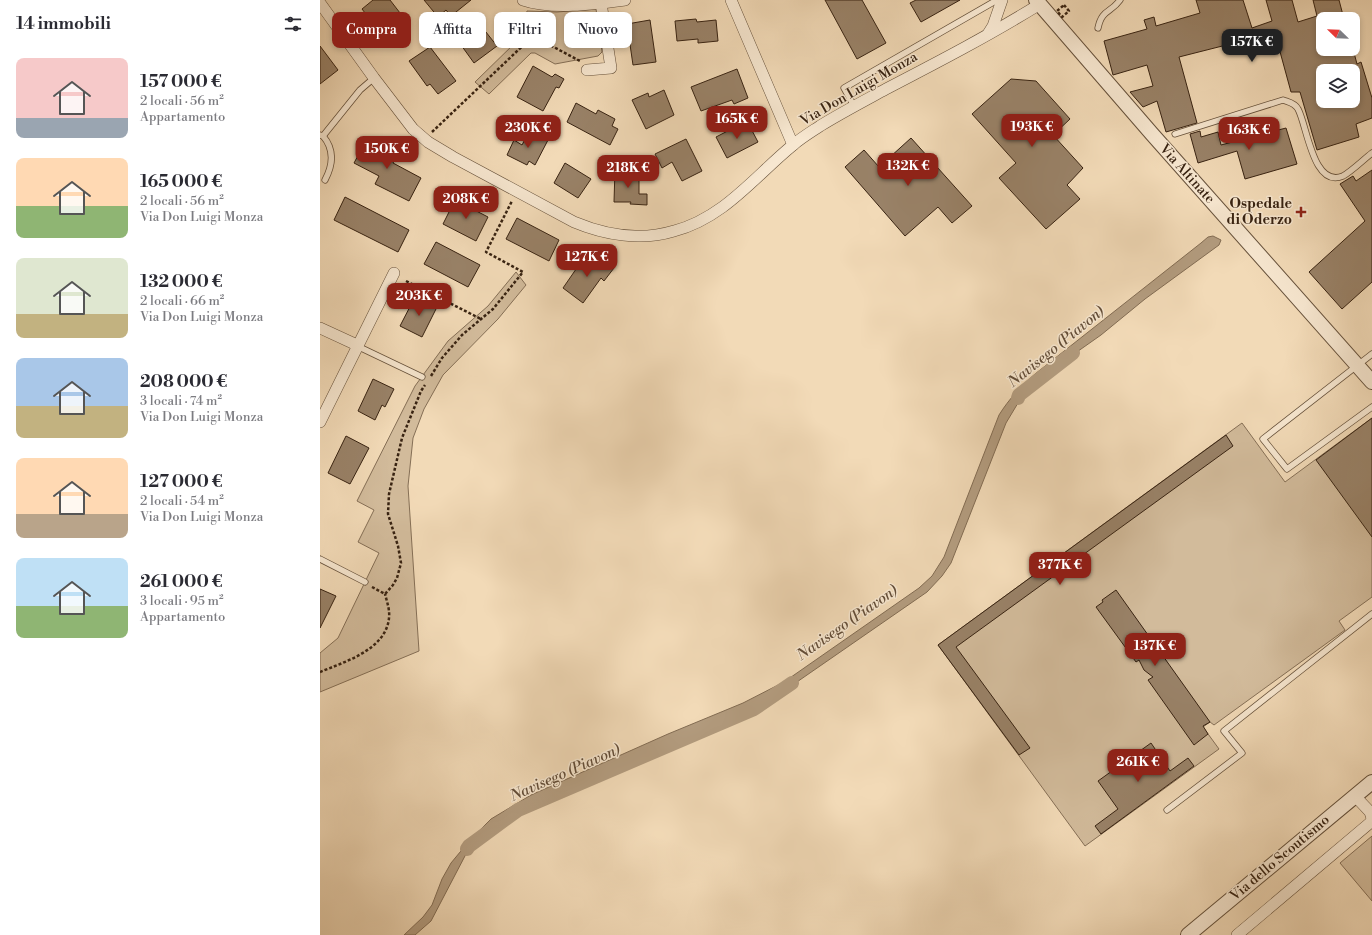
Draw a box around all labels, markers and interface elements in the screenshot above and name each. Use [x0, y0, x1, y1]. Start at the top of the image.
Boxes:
chip: Compra [332, 12, 411, 48]
chip: Affitta [419, 12, 486, 48]
chip: Filtri [494, 12, 556, 48]
chip: Nuovo [564, 12, 632, 48]
north arrow [1316, 12, 1360, 56]
map controls [1316, 12, 1360, 108]
text: 14 immobili [16, 13, 111, 35]
icon: filters [282, 13, 304, 35]
pin: 157K € [1219, 29, 1285, 63]
text: 157K € [1231, 34, 1273, 50]
street label: Via Don Luigi Monza [796, 48, 922, 130]
button: layers [1316, 64, 1360, 108]
text: 157 000 € [140, 71, 222, 93]
icon: home [48, 74, 96, 122]
text: 2 locali · 56 m² [140, 93, 224, 109]
pin: 165K € [704, 106, 770, 140]
text: Appartamento [140, 109, 225, 125]
text: 165K € [715, 111, 759, 127]
pin: 193K € [999, 114, 1065, 148]
pin: 230K € [495, 115, 561, 149]
pin: 163K € [1216, 117, 1282, 151]
text: 193K € [1010, 119, 1054, 135]
text: 230K € [505, 120, 551, 136]
text: 163K € [1228, 122, 1270, 138]
pin: 150K € [354, 136, 420, 170]
street label: Via Altinate [1155, 140, 1219, 208]
text: 150K € [365, 141, 409, 157]
pin: 132K € [875, 153, 941, 187]
pin: 218K € [595, 155, 661, 189]
text: 132K € [886, 158, 930, 174]
text: 218K € [606, 160, 650, 176]
text: 165 000 € [140, 171, 222, 193]
icon: home [48, 174, 96, 222]
pin: 208K € [433, 186, 499, 220]
text: 208K € [443, 191, 489, 207]
text: 2 locali · 56 m² [140, 193, 224, 209]
place label: Ospedale di Oderzo [1227, 195, 1292, 229]
marker: Ospedale di Oderzo [1295, 206, 1307, 218]
text: Via Don Luigi Monza [140, 209, 263, 225]
pin: 127K € [554, 244, 620, 278]
text: 127K € [565, 249, 609, 265]
text: 132 000 € [140, 271, 223, 293]
icon: home [48, 274, 96, 322]
pin: 203K € [386, 283, 452, 317]
text: 203K € [396, 288, 442, 304]
text: 2 locali · 66 m² [140, 293, 224, 309]
water label: Navisego (Piavon) [1003, 302, 1108, 392]
text: Via Don Luigi Monza [140, 309, 263, 325]
text: 208 000 € [140, 371, 227, 393]
icon: home [48, 374, 96, 422]
text: 3 locali · 74 m² [140, 393, 222, 409]
text: Via Don Luigi Monza [140, 409, 263, 425]
text: 127 000 € [140, 471, 223, 493]
icon: home [48, 474, 96, 522]
text: 2 locali · 54 m² [140, 493, 224, 509]
text: Via Don Luigi Monza [140, 509, 263, 525]
pin: 377K € [1027, 552, 1093, 586]
text: 377K € [1038, 557, 1082, 573]
text: 261 000 € [140, 571, 223, 593]
icon: home [48, 574, 96, 622]
water label: Navisego (Piavon) [792, 581, 901, 665]
text: 3 locali · 95 m² [140, 593, 223, 609]
text: Appartamento [140, 609, 225, 625]
pin: 137K € [1122, 633, 1188, 667]
text: 137K € [1134, 638, 1176, 654]
water label: Navisego (Piavon) [506, 740, 623, 806]
pin: 261K € [1105, 749, 1171, 783]
text: 261K € [1116, 754, 1160, 770]
street label: Via dello Scoutismo [1226, 811, 1334, 906]

